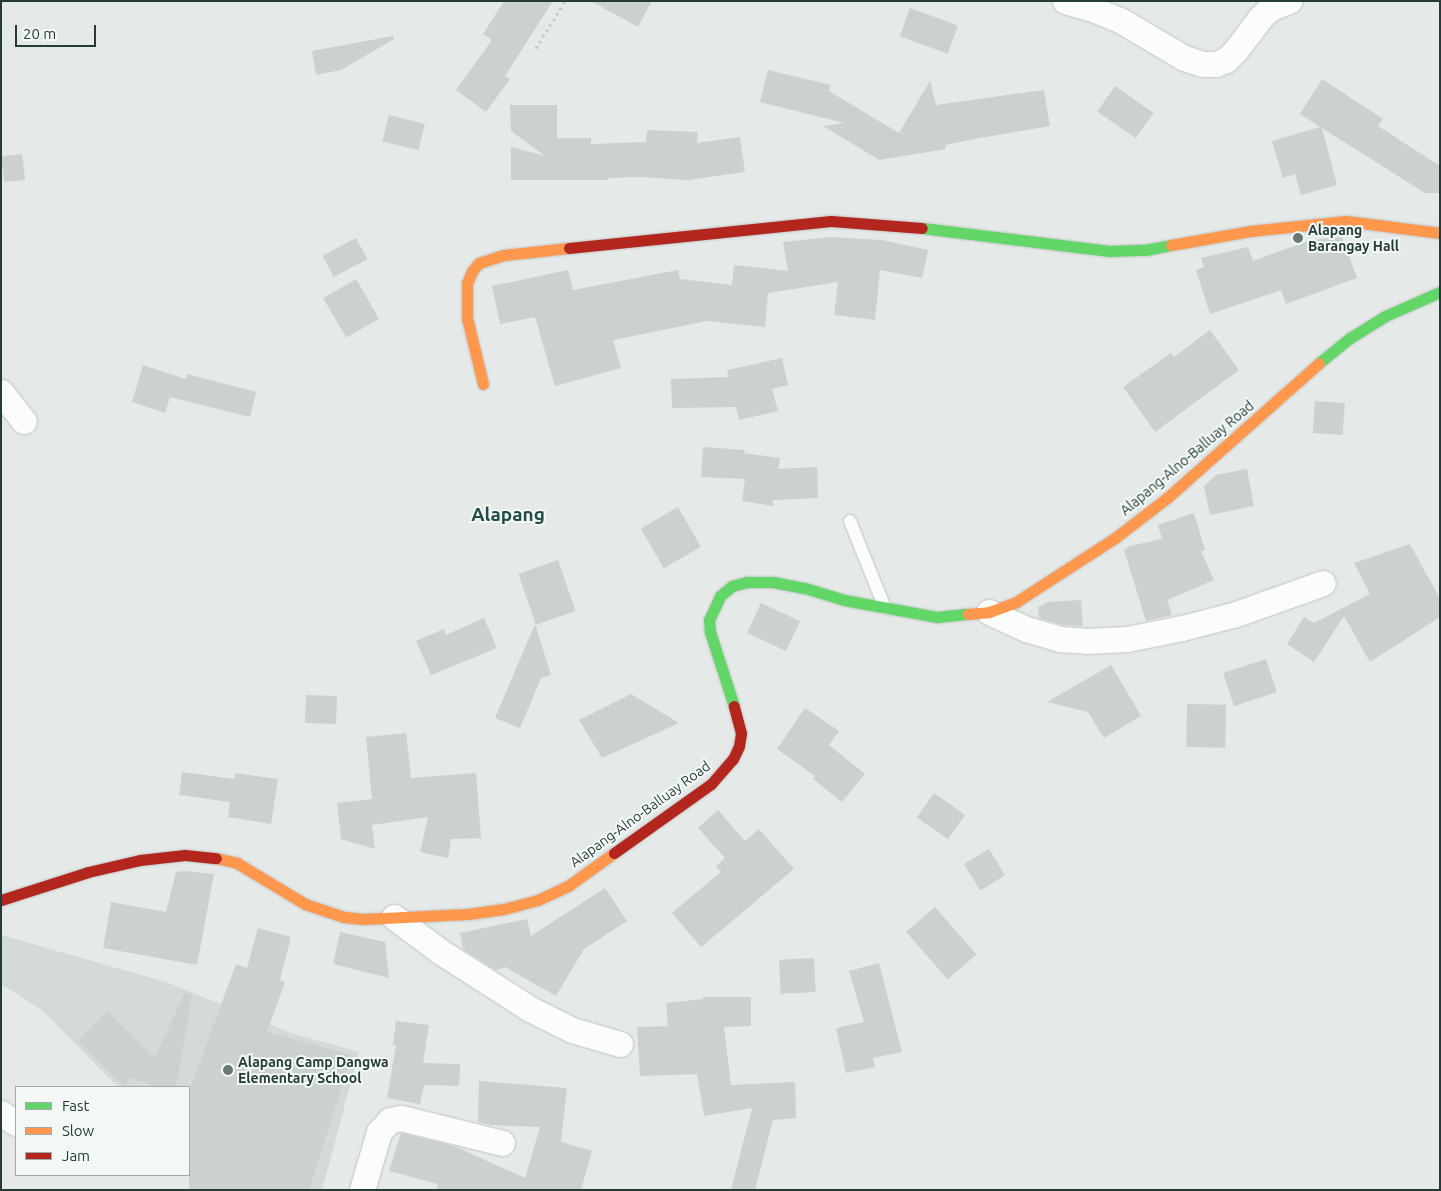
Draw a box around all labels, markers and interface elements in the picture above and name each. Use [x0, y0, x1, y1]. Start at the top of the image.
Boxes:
scale bar [18, 15, 99, 47]
text: 20 m [23, 25, 56, 42]
place label: Alapang Barangay Hall [1308, 222, 1399, 254]
marker: Alapang Barangay Hall [1292, 232, 1304, 244]
street label: Alapang-Alno-Balluay Road [1117, 397, 1257, 519]
district label: Alapang [471, 504, 545, 526]
street label: Alapang-Alno-Balluay Road [567, 757, 713, 871]
place label: Alapang Camp Dangwa Elementary School [238, 1054, 389, 1086]
marker: Alapang Camp Dangwa Elementary School [222, 1064, 234, 1076]
legend [15, 1086, 190, 1176]
text: Fast [62, 1097, 89, 1114]
text: Slow [62, 1122, 94, 1139]
text: Jam [62, 1147, 90, 1164]

